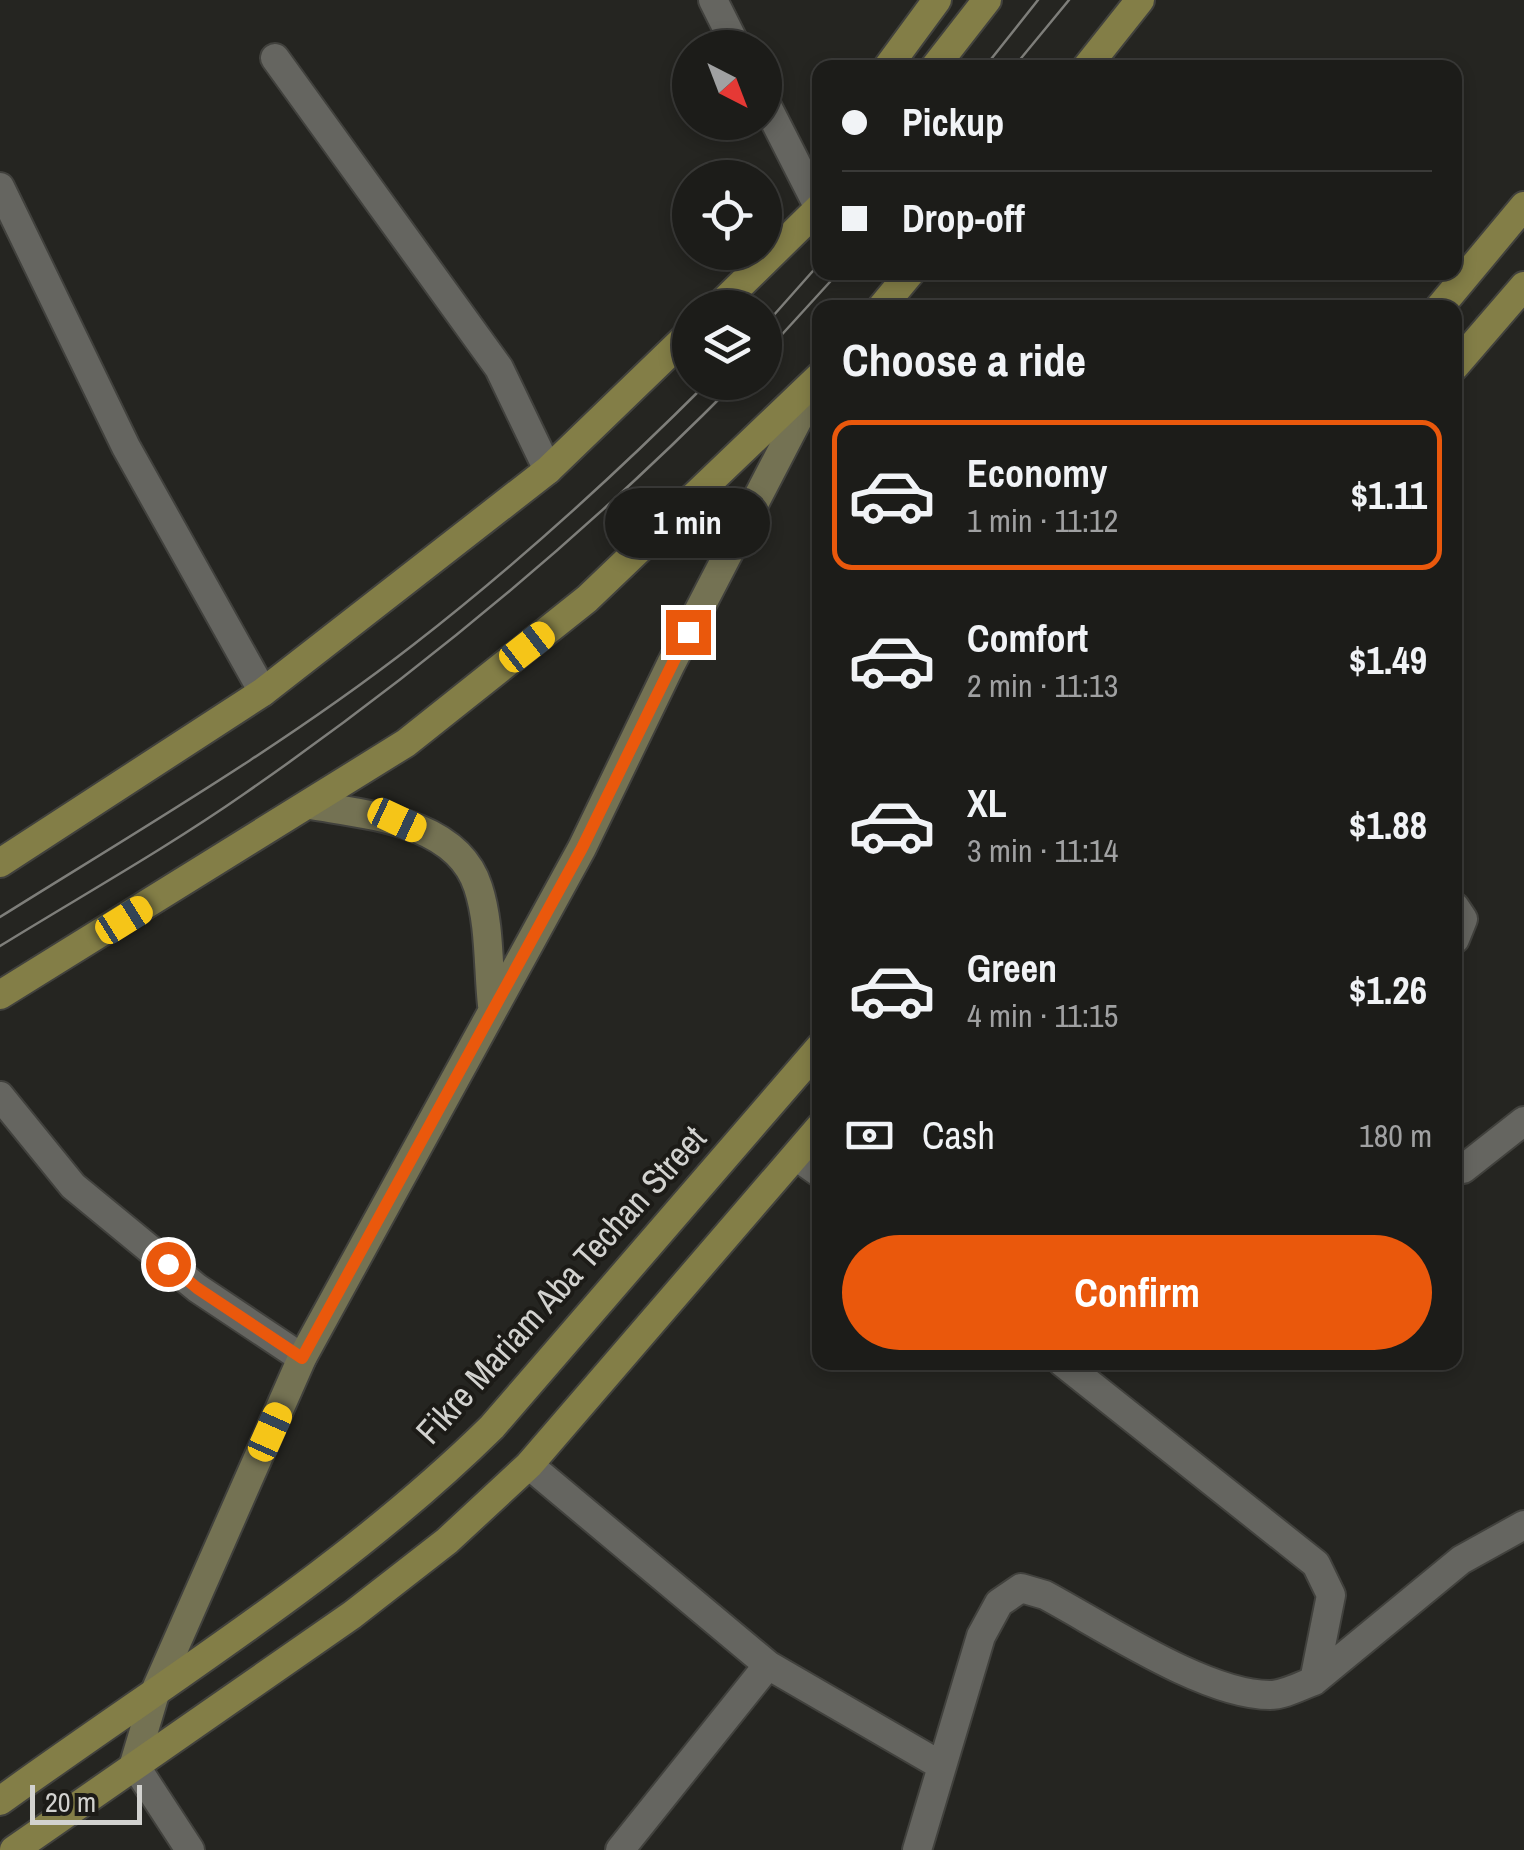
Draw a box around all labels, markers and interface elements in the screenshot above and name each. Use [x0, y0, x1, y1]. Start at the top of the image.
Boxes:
north arrow [672, 30, 782, 140]
map controls [672, 30, 782, 400]
text: Pickup [902, 97, 1004, 148]
button: locate [672, 160, 782, 270]
text: Drop-off [902, 193, 1025, 244]
button: layers [672, 290, 782, 400]
text: Choose a ride [842, 329, 1086, 390]
text: Economy [967, 448, 1107, 499]
icon: car [847, 450, 937, 540]
text: $1.11 [1351, 470, 1427, 521]
callout: 1 min [606, 487, 770, 557]
text: 1 min · 11:12 [967, 499, 1118, 542]
text: 1 min [653, 501, 722, 544]
route end [666, 610, 711, 655]
text: Comfort [967, 613, 1088, 664]
icon: car [847, 615, 937, 705]
car [494, 617, 560, 677]
text: $1.49 [1349, 635, 1427, 686]
text: 2 min · 11:13 [967, 664, 1118, 707]
text: XL [967, 778, 1007, 829]
icon: car [847, 780, 937, 870]
car [363, 794, 431, 846]
text: $1.88 [1349, 800, 1427, 851]
text: 3 min · 11:14 [967, 829, 1118, 872]
car [91, 891, 157, 949]
text: Green [967, 943, 1057, 994]
icon: car [847, 945, 937, 1035]
text: $1.26 [1349, 965, 1427, 1016]
text: 4 min · 11:15 [967, 994, 1118, 1037]
icon: cash [842, 1108, 897, 1163]
text: Cash [922, 1110, 995, 1161]
text: 180 m [1359, 1114, 1432, 1157]
street label: Fikre Mariam Aba Techan Street [405, 1116, 716, 1454]
button: Confirm [842, 1235, 1432, 1350]
route start [146, 1242, 191, 1287]
car [244, 1398, 296, 1466]
scale bar [30, 1780, 142, 1824]
text: 20 m [45, 1783, 96, 1821]

